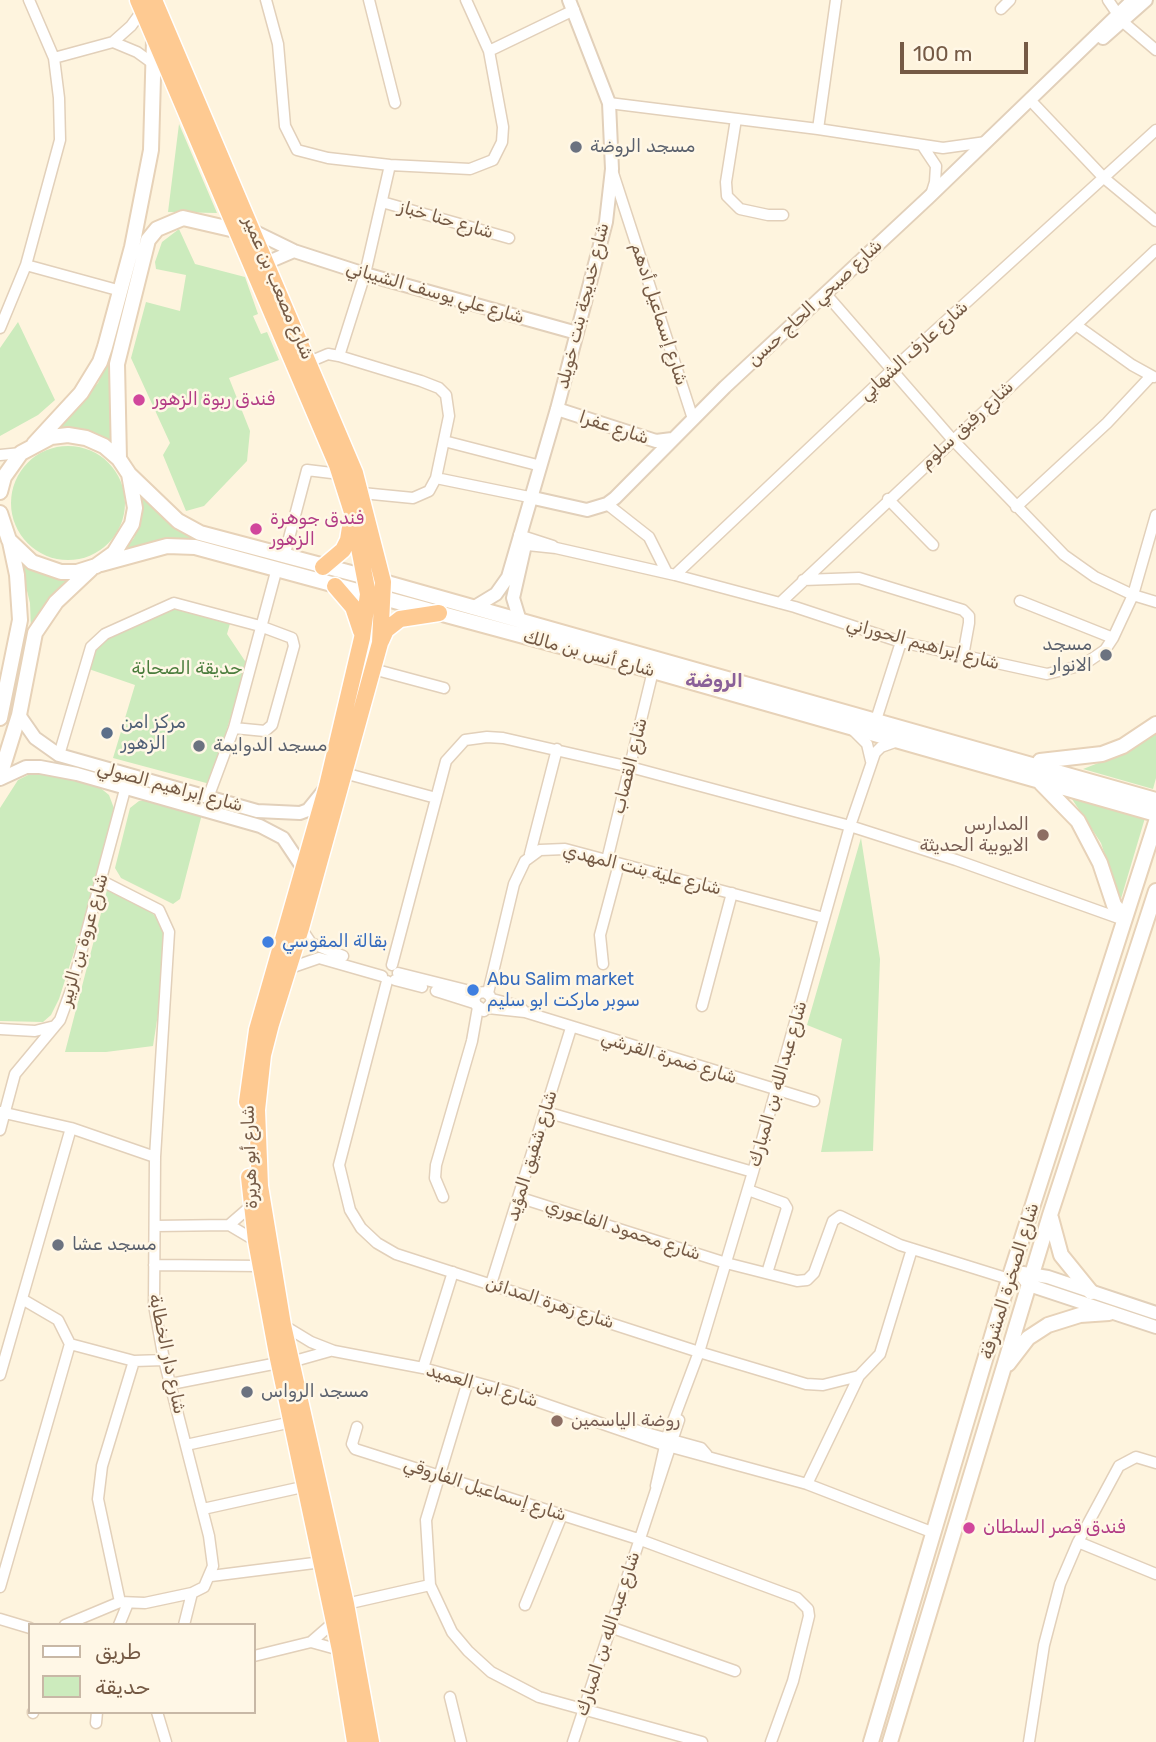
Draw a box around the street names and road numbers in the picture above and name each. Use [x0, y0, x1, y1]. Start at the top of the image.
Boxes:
street label: شارع حنا خباز [396, 196, 496, 244]
street label: شارع مصعب بن عمير [238, 213, 318, 363]
street label: شارع خديجة بنت خويلد [552, 221, 614, 391]
street label: شارع صبحي الحاج حسن [743, 235, 887, 371]
street label: شارع إسماعيل أدهم [626, 240, 692, 388]
street label: شارع علي يوسف الشيباني [343, 257, 527, 329]
street label: شارع عارف الشهابي [855, 296, 973, 406]
street label: شارع رفيق سلوم [916, 376, 1018, 474]
street label: شارع عفرا [576, 407, 652, 449]
street label: شارع إبراهيم الحوراني [844, 613, 1002, 675]
street label: شارع أنس بن مالك [521, 626, 657, 682]
street label: شارع القصاب [608, 716, 652, 816]
street label: شارع إبراهيم الصولي [95, 757, 245, 817]
street label: شارع علية بنت المهدي [560, 840, 724, 900]
street label: شارع عروة بن الزبير [55, 871, 113, 1009]
street label: شارع عبدالله بن المبارك [744, 998, 812, 1170]
street label: شارع ضمرة القرشي [598, 1027, 740, 1089]
street label: شارع شفيق المؤيد [502, 1088, 562, 1224]
street label: شارع أبو هريرة [237, 1105, 263, 1209]
street label: شارع محمود الفاعوري [543, 1195, 703, 1265]
street label: شارع الصخرة المشرفة [976, 1200, 1044, 1362]
street label: شارع زهرة المدائن [483, 1272, 617, 1334]
street label: شارع دار الخطابة [144, 1292, 190, 1416]
street label: شارع ابن العميد [423, 1360, 541, 1412]
street label: شارع إسماعيل الفاروقي [401, 1453, 569, 1527]
street label: شارع عبدالله بن المبارك [571, 1549, 645, 1719]

